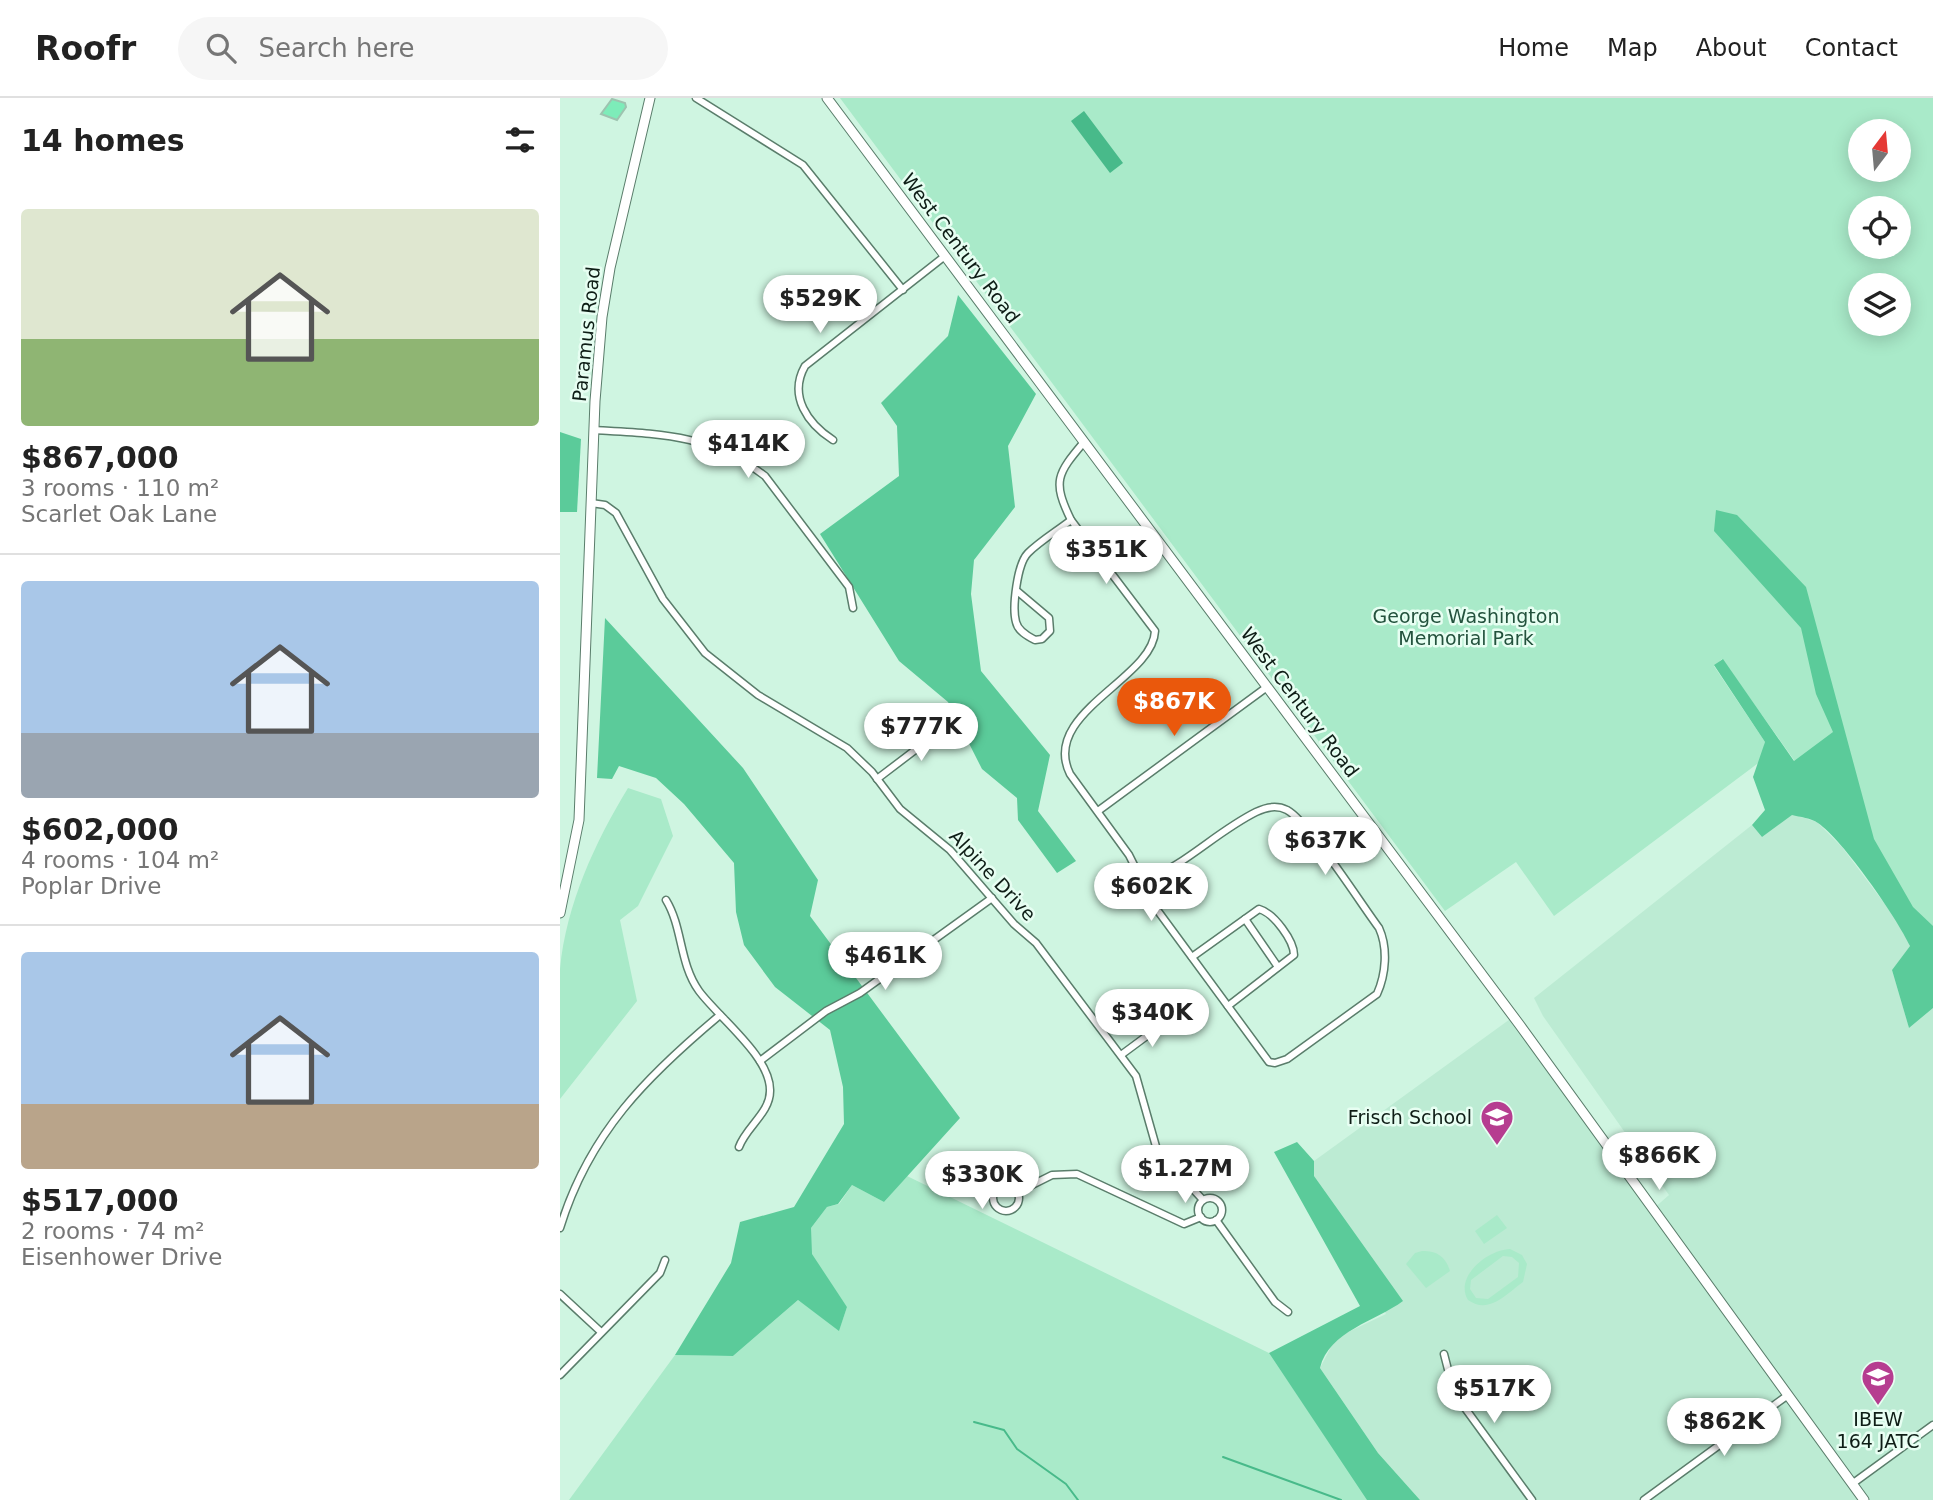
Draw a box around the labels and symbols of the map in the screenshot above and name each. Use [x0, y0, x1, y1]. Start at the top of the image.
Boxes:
north arrow [1848, 119, 1911, 182]
street label: West Century Road [897, 169, 1025, 327]
street label: Paramus Road [568, 265, 604, 403]
pin: $529K [771, 275, 869, 335]
pin: $414K [699, 420, 797, 480]
pin: $351K [1057, 526, 1155, 586]
park label: George Washington Memorial Park [1373, 605, 1559, 649]
street label: West Century Road [1236, 623, 1364, 781]
pin: $867K [1125, 678, 1223, 738]
pin: $777K [872, 704, 970, 763]
pin: $637K [1276, 818, 1374, 877]
street label: Alpine Drive [945, 825, 1041, 925]
pin: $602K [1102, 864, 1200, 923]
pin: $461K [836, 932, 934, 992]
pin: $340K [1103, 990, 1201, 1049]
school or university icon: Frisch School [1478, 1098, 1516, 1147]
place label: Frisch School [1348, 1106, 1472, 1128]
pin: $866K [1610, 1132, 1708, 1192]
pin: $1.27M [1128, 1146, 1242, 1205]
pin: $330K [933, 1152, 1031, 1211]
school or university icon: IBEW 164 JATC [1859, 1358, 1897, 1407]
pin: $517K [1445, 1366, 1543, 1425]
pin: $862K [1675, 1398, 1773, 1458]
place label: IBEW 164 JATC [1837, 1408, 1919, 1452]

